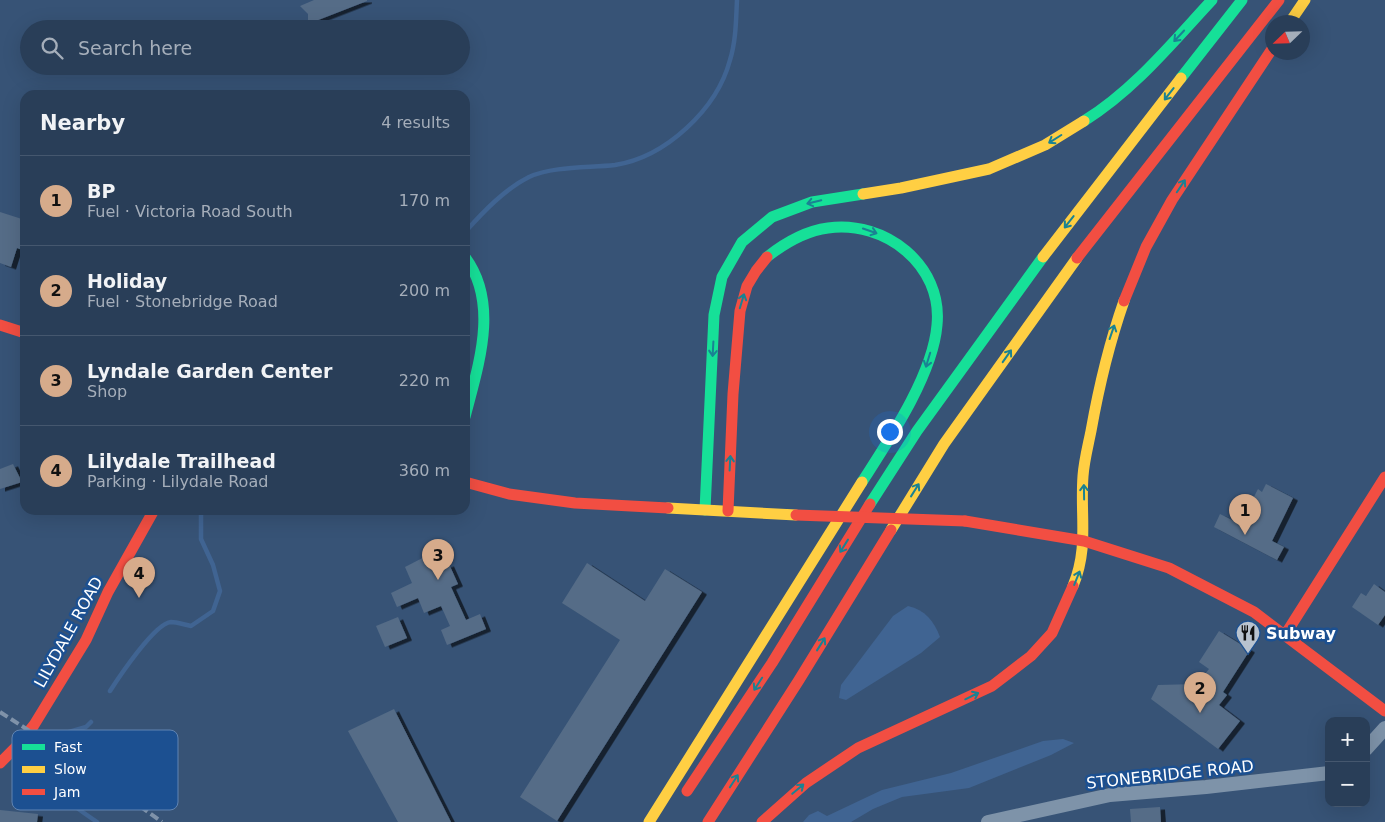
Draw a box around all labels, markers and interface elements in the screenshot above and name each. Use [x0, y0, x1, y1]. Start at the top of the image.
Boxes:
north arrow [1265, 15, 1310, 60]
search box [20, 20, 470, 75]
one-way arrow [1173, 29, 1185, 42]
icon: search [38, 34, 66, 62]
text: Search here [78, 37, 192, 59]
one-way arrow [1163, 87, 1174, 100]
text: Nearby [40, 111, 125, 135]
text: 4 results [381, 113, 450, 132]
one-way arrow [1048, 135, 1062, 145]
one-way arrow [1176, 179, 1186, 193]
text: BP [87, 180, 115, 202]
text: 1 [50, 191, 62, 210]
text: 170 m [399, 191, 450, 210]
one-way arrow [807, 198, 823, 207]
text: Fuel · Victoria Road South [87, 202, 293, 221]
one-way arrow [1064, 215, 1074, 229]
one-way arrow [862, 227, 877, 236]
text: Holiday [87, 270, 167, 292]
text: 2 [50, 281, 62, 300]
text: 200 m [399, 281, 450, 300]
text: Fuel · Stonebridge Road [87, 292, 278, 311]
one-way arrow [738, 293, 748, 309]
one-way arrow [1108, 325, 1118, 341]
one-way arrow [708, 341, 717, 357]
one-way arrow [1002, 349, 1012, 363]
one-way arrow [923, 352, 933, 368]
text: Lyndale Garden Center [87, 360, 332, 382]
text: 3 [50, 371, 62, 390]
text: 220 m [399, 371, 450, 390]
text: Shop [87, 382, 127, 401]
your location [877, 419, 903, 445]
text: Lilydale Trailhead [87, 450, 276, 472]
one-way arrow [726, 455, 735, 471]
text: 4 [50, 461, 62, 480]
text: 360 m [399, 461, 450, 480]
text: Parking · Lilydale Road [87, 472, 268, 491]
one-way arrow [911, 484, 921, 498]
one-way arrow [1079, 484, 1089, 500]
pin: 1 [1229, 494, 1261, 535]
pin: 3 [422, 539, 454, 580]
one-way arrow [838, 539, 849, 553]
pin: 4 [123, 557, 155, 598]
one-way arrow [1073, 571, 1082, 586]
street label: LILYDALE ROAD [30, 573, 107, 691]
restaurant icon: Subway [1235, 620, 1261, 654]
place label: Subway [1266, 624, 1336, 643]
one-way arrow [816, 637, 826, 651]
pin: 2 [1184, 672, 1216, 713]
one-way arrow [753, 677, 763, 691]
one-way arrow [964, 691, 979, 700]
map controls [1325, 717, 1370, 807]
button: + [1325, 717, 1370, 762]
legend [12, 730, 178, 810]
text: Fast [54, 739, 83, 755]
street label: STONEBRIDGE ROAD [1086, 756, 1255, 793]
text: Slow [54, 761, 87, 777]
button: − [1325, 762, 1370, 807]
one-way arrow [729, 774, 739, 788]
text: Jam [53, 784, 80, 800]
one-way arrow [791, 784, 804, 795]

